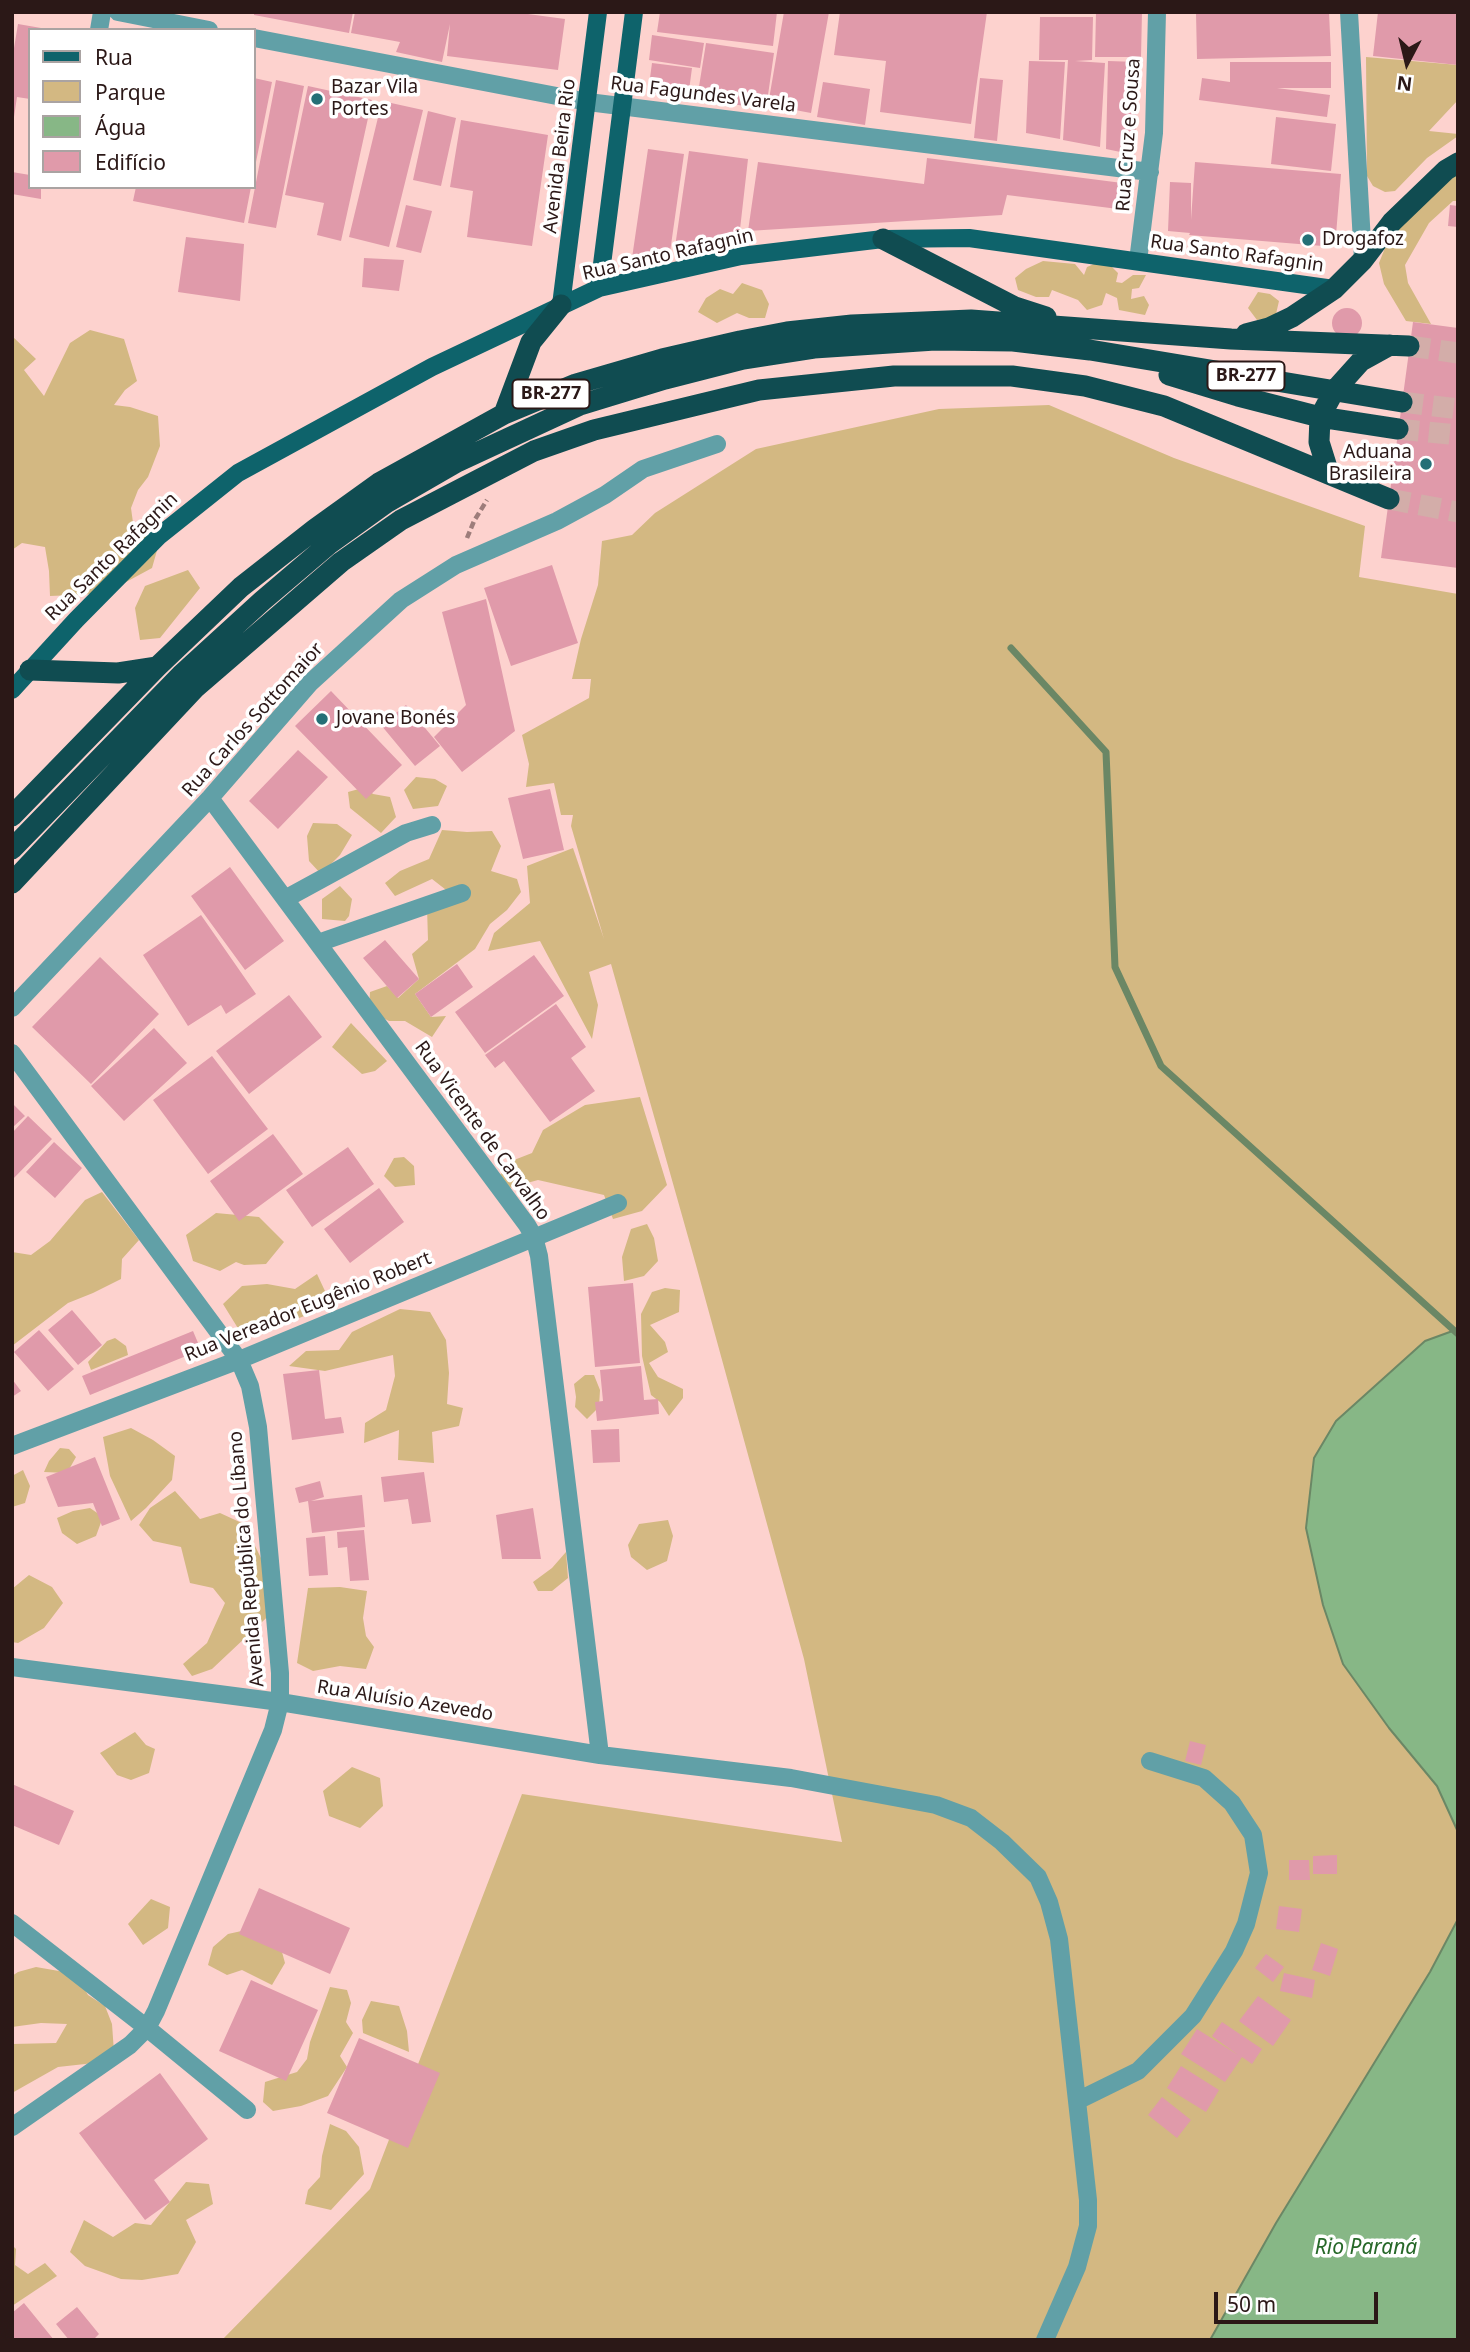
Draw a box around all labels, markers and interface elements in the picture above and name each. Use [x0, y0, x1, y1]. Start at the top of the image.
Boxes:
legend [28, 28, 256, 189]
north arrow [1372, 28, 1442, 98]
text: Rua [95, 43, 133, 71]
street label: Rua Cruz e Sousa [1112, 58, 1146, 212]
text: N [1395, 70, 1414, 98]
street label: Rua Fagundes Varela [609, 72, 797, 118]
place label: Bazar Vila Portes [331, 77, 418, 121]
street label: Avenida Beira Rio [539, 77, 581, 235]
text: Parque [95, 78, 165, 106]
marker: Bazar Vila Portes [309, 91, 325, 107]
text: Água [95, 113, 146, 141]
text: Edifício [95, 148, 166, 176]
street label: Rua Santo Rafagnin [580, 224, 756, 286]
place label: Drogafoz [1322, 229, 1404, 251]
street label: Rua Santo Rafagnin [1149, 231, 1325, 277]
marker: Drogafoz [1300, 232, 1316, 248]
road number: BR-277 [1208, 362, 1284, 390]
road number: BR-277 [512, 380, 590, 408]
place label: Aduana Brasileira [1329, 442, 1412, 486]
marker: Aduana Brasileira [1418, 456, 1434, 472]
street label: Rua Santo Rafagnin [41, 488, 183, 626]
street label: Rua Carlos Sottomaior [178, 638, 328, 802]
place label: Jovane Bonés [336, 708, 455, 730]
marker: Jovane Bonés [314, 711, 330, 727]
street label: Rua Vicente de Carvalho [409, 1037, 555, 1225]
street label: Rua Vereador Eugênio Robert [181, 1247, 435, 1367]
street label: Avenida República do Líbano [224, 1430, 270, 1688]
street label: Rua Aluísio Azevedo [315, 1676, 495, 1726]
water label: Rio Paraná [1315, 2235, 1417, 2261]
scale bar [1218, 2278, 1382, 2322]
text: 50 m [1227, 2290, 1276, 2318]

